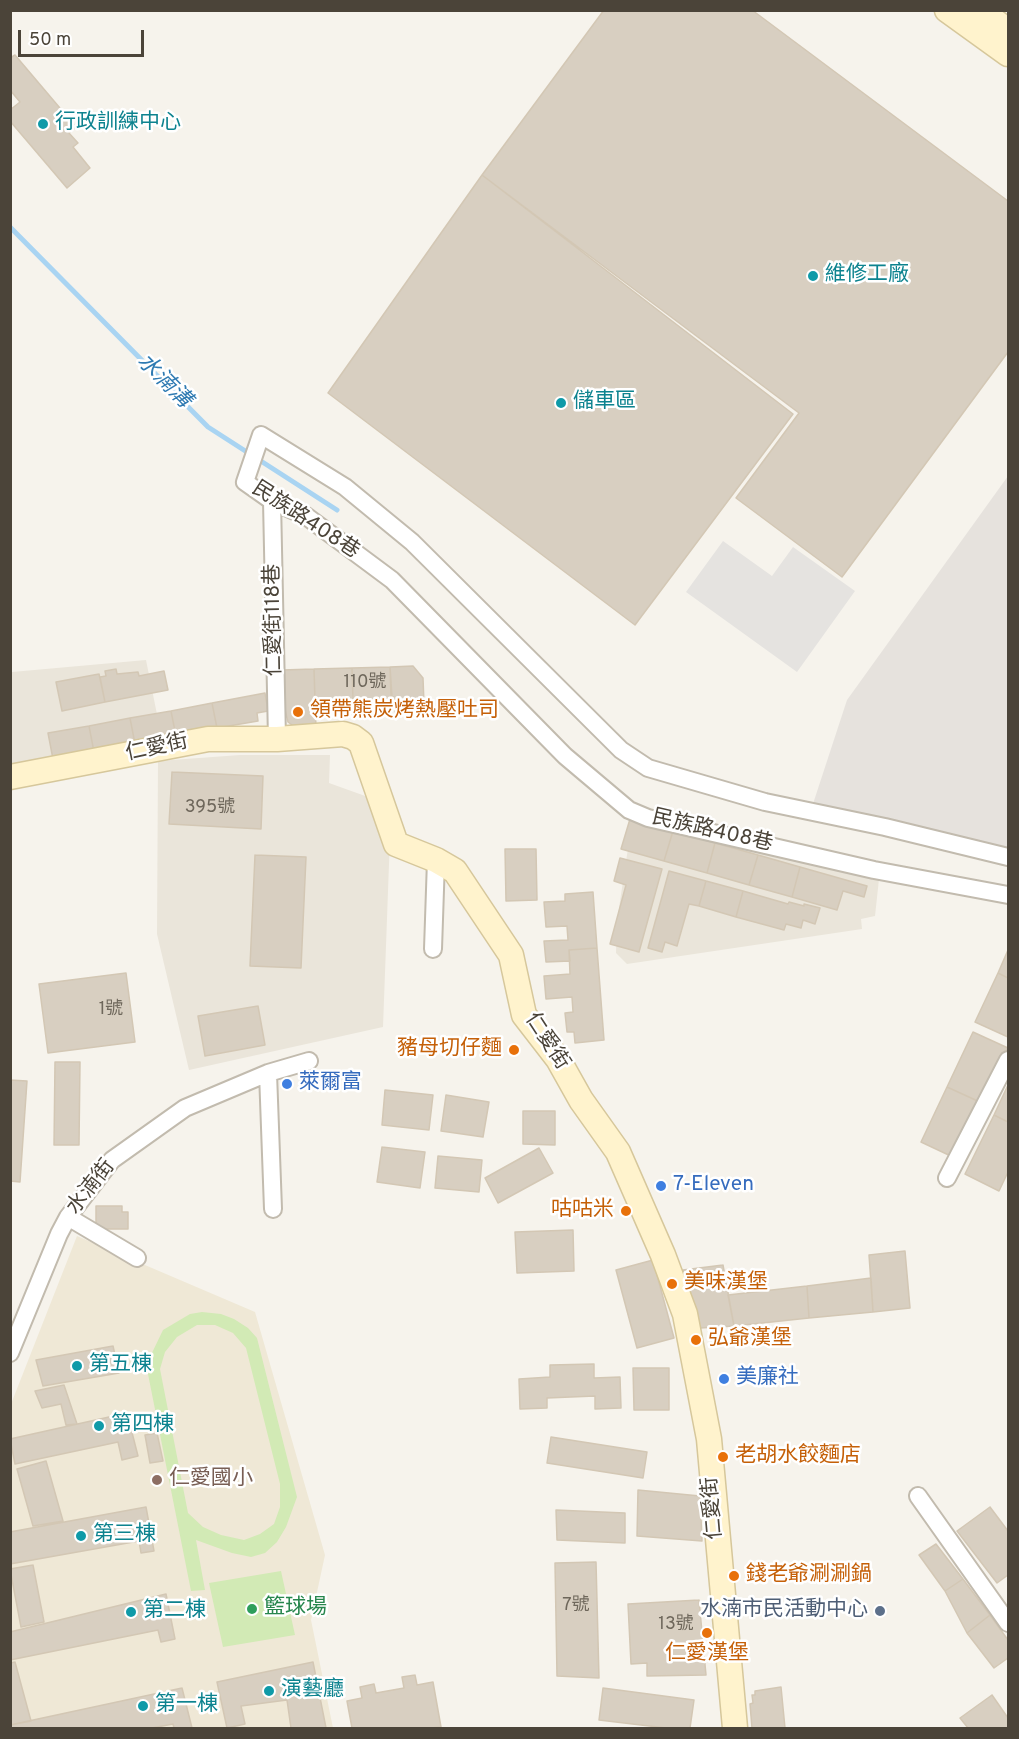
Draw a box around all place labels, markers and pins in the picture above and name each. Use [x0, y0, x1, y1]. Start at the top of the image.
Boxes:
place label: 行政訓練中心 [55, 111, 181, 137]
marker: 行政訓練中心 [36, 117, 50, 131]
place label: 維修工廠 [825, 263, 909, 289]
marker: 維修工廠 [806, 269, 820, 283]
place label: 儲車區 [573, 390, 636, 416]
marker: 儲車區 [554, 396, 568, 410]
place label: 領帶熊炭烤熱壓吐司 [310, 699, 499, 725]
marker: 領帶熊炭烤熱壓吐司 [291, 705, 305, 719]
place label: 豬母切仔麵 [397, 1037, 502, 1063]
marker: 豬母切仔麵 [507, 1043, 521, 1057]
place label: 萊爾富 [299, 1071, 362, 1097]
marker: 萊爾富 [280, 1077, 294, 1091]
place label: 7-Eleven [673, 1173, 754, 1199]
marker: 7-Eleven [654, 1179, 668, 1193]
place label: 咕咕米 [551, 1198, 614, 1224]
marker: 咕咕米 [619, 1204, 633, 1218]
place label: 美味漢堡 [684, 1271, 768, 1297]
marker: 美味漢堡 [665, 1277, 679, 1291]
place label: 弘爺漢堡 [708, 1327, 792, 1353]
marker: 弘爺漢堡 [689, 1333, 703, 1347]
place label: 第五棟 [89, 1353, 152, 1379]
marker: 第五棟 [70, 1359, 84, 1373]
place label: 美廉社 [736, 1366, 799, 1392]
marker: 美廉社 [717, 1372, 731, 1386]
place label: 第四棟 [111, 1413, 174, 1439]
marker: 第四棟 [92, 1419, 106, 1433]
place label: 老胡水餃麵店 [735, 1444, 861, 1470]
marker: 老胡水餃麵店 [716, 1450, 730, 1464]
place label: 仁愛國小 [169, 1467, 253, 1493]
marker: 仁愛國小 [150, 1473, 164, 1487]
place label: 第三棟 [93, 1523, 156, 1549]
marker: 第三棟 [74, 1529, 88, 1543]
place label: 錢老爺涮涮鍋 [746, 1563, 872, 1589]
marker: 錢老爺涮涮鍋 [727, 1569, 741, 1583]
place label: 籃球場 [264, 1596, 327, 1622]
place label: 水湳市民活動中心 [700, 1598, 868, 1624]
place label: 第二棟 [143, 1599, 206, 1625]
marker: 籃球場 [245, 1602, 259, 1616]
marker: 水湳市民活動中心 [873, 1604, 887, 1618]
marker: 第二棟 [124, 1605, 138, 1619]
marker: 仁愛漢堡 [700, 1626, 714, 1640]
place label: 仁愛漢堡 [665, 1642, 749, 1668]
place label: 演藝廳 [281, 1678, 344, 1704]
marker: 演藝廳 [262, 1684, 276, 1698]
place label: 第一棟 [155, 1693, 218, 1719]
marker: 第一棟 [136, 1699, 150, 1713]

